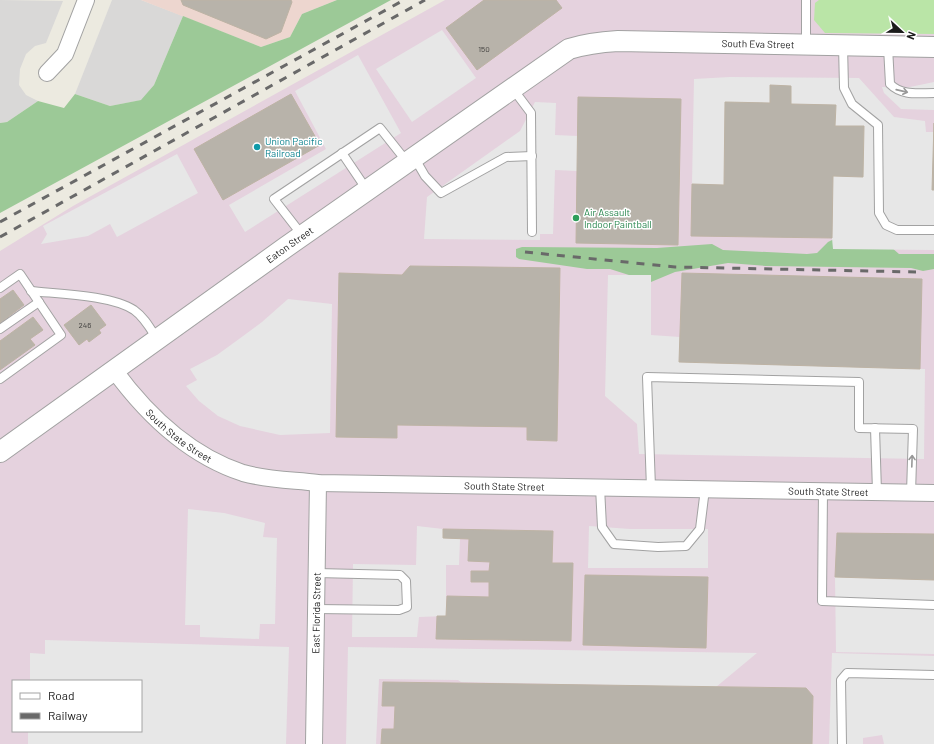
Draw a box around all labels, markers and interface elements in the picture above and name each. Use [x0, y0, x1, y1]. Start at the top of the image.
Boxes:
north arrow [882, 12, 922, 52]
text: N [904, 30, 919, 42]
street label: South Eva Street [721, 37, 795, 50]
house number: 150 [478, 44, 490, 54]
one-way arrow [896, 88, 909, 96]
place label: Union Pacific Railroad [265, 135, 322, 159]
marker: Union Pacific Railroad [252, 142, 262, 152]
place label: Air Assault Indoor Paintball [584, 206, 652, 230]
marker: Air Assault Indoor Paintball [571, 213, 581, 223]
street label: Eaton Street [264, 224, 316, 265]
house number: 246 [79, 320, 91, 330]
street label: South State Street [143, 406, 214, 465]
one-way arrow [908, 455, 916, 468]
street label: South State Street [464, 479, 545, 493]
street label: South State Street [788, 485, 869, 498]
street label: East Florida Street [309, 572, 323, 654]
legend [12, 680, 142, 732]
text: Road [48, 688, 75, 702]
text: Railway [48, 708, 88, 722]

